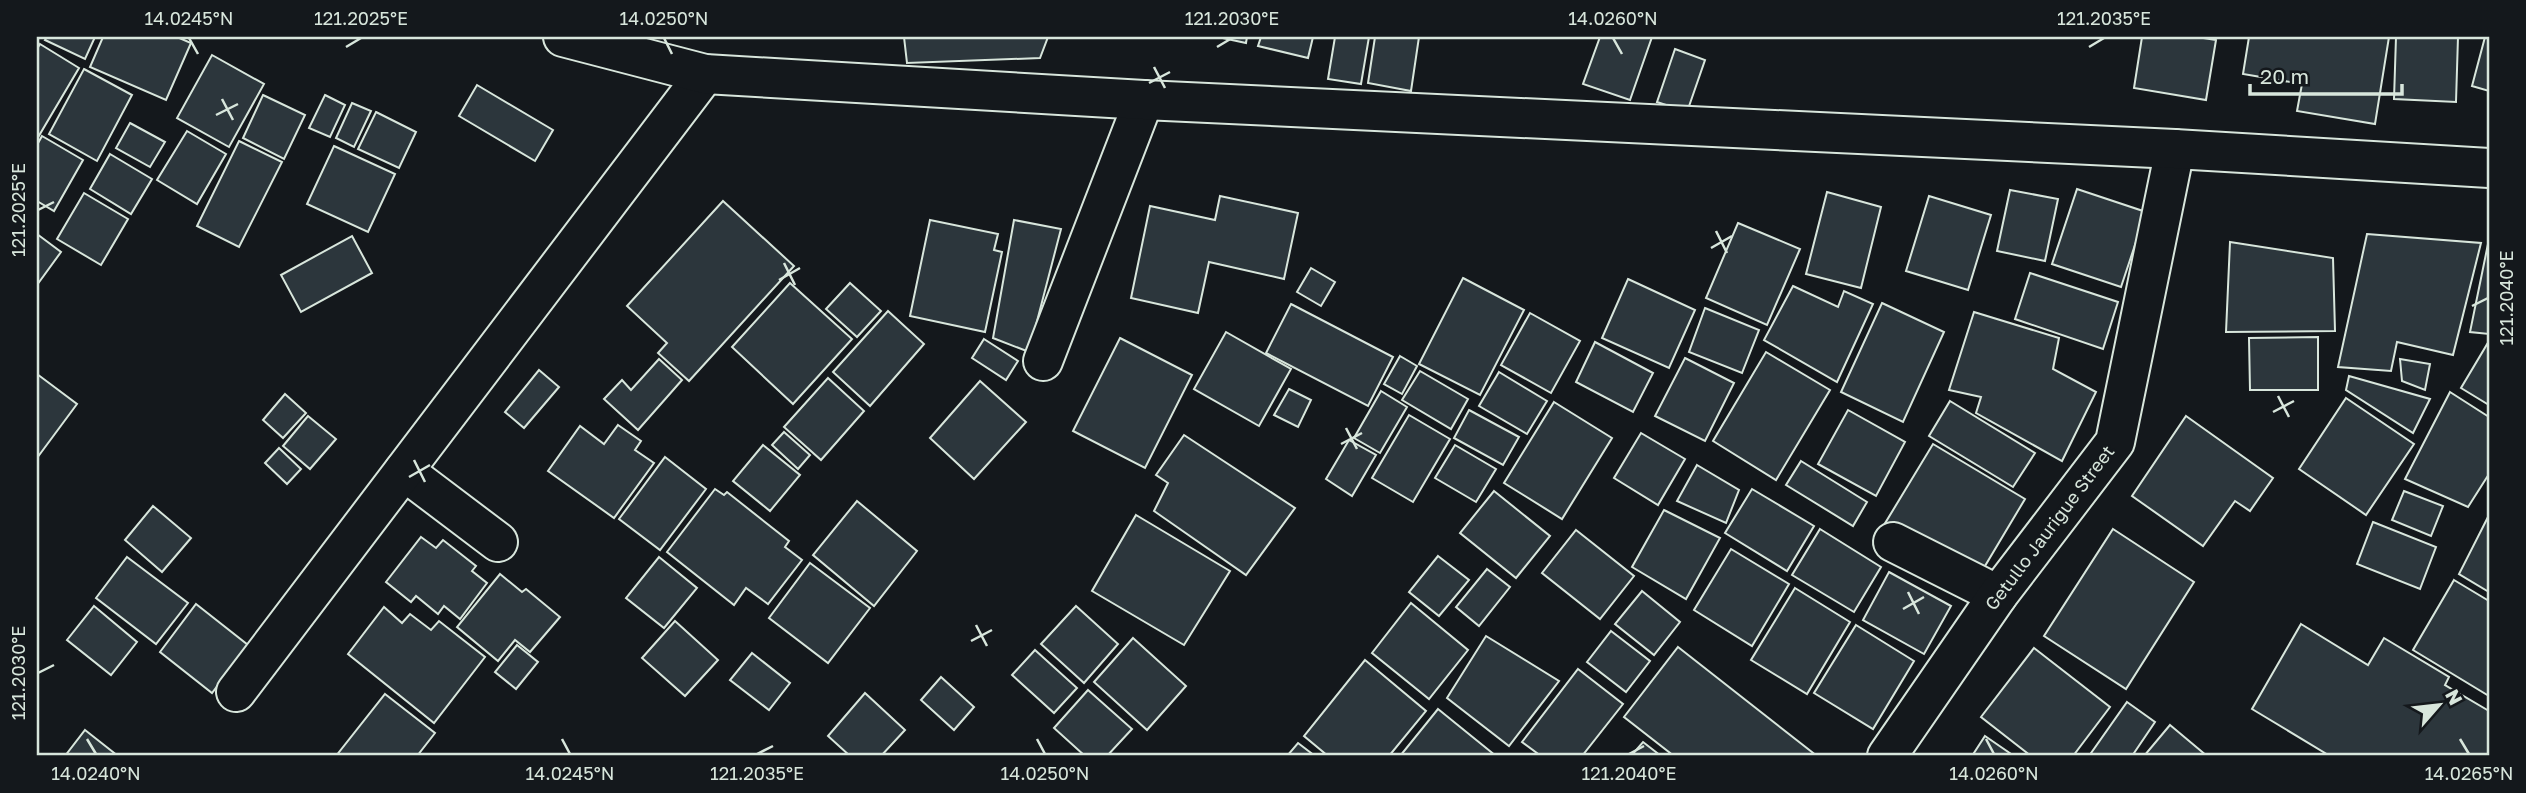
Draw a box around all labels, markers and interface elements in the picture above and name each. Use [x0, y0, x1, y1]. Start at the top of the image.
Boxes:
text: 14.0245°N [145, 7, 233, 29]
text: 121.2025°E [314, 7, 408, 29]
text: 14.0250°N [619, 7, 709, 29]
text: 121.2030°E [1185, 7, 1279, 29]
text: 14.0260°N [1568, 7, 1658, 29]
text: 121.2035°E [2057, 7, 2151, 29]
scale bar [2250, 52, 2402, 96]
text: 20 m [2260, 63, 2309, 89]
text: 121.2025°E [7, 163, 29, 257]
text: 121.2040°E [2495, 250, 2517, 346]
street label: Getullo Jaurigue Street [1980, 441, 2118, 614]
text: 121.2030°E [7, 626, 29, 720]
north arrow [2404, 670, 2474, 740]
text: N [2441, 685, 2468, 709]
text: 14.0240°N [51, 762, 141, 784]
text: 14.0245°N [526, 762, 614, 784]
text: 121.2035°E [710, 762, 804, 784]
text: 14.0250°N [1000, 762, 1090, 784]
text: 121.2040°E [1581, 762, 1677, 784]
text: 14.0260°N [1949, 762, 2039, 784]
text: 14.0265°N [2425, 762, 2513, 784]

